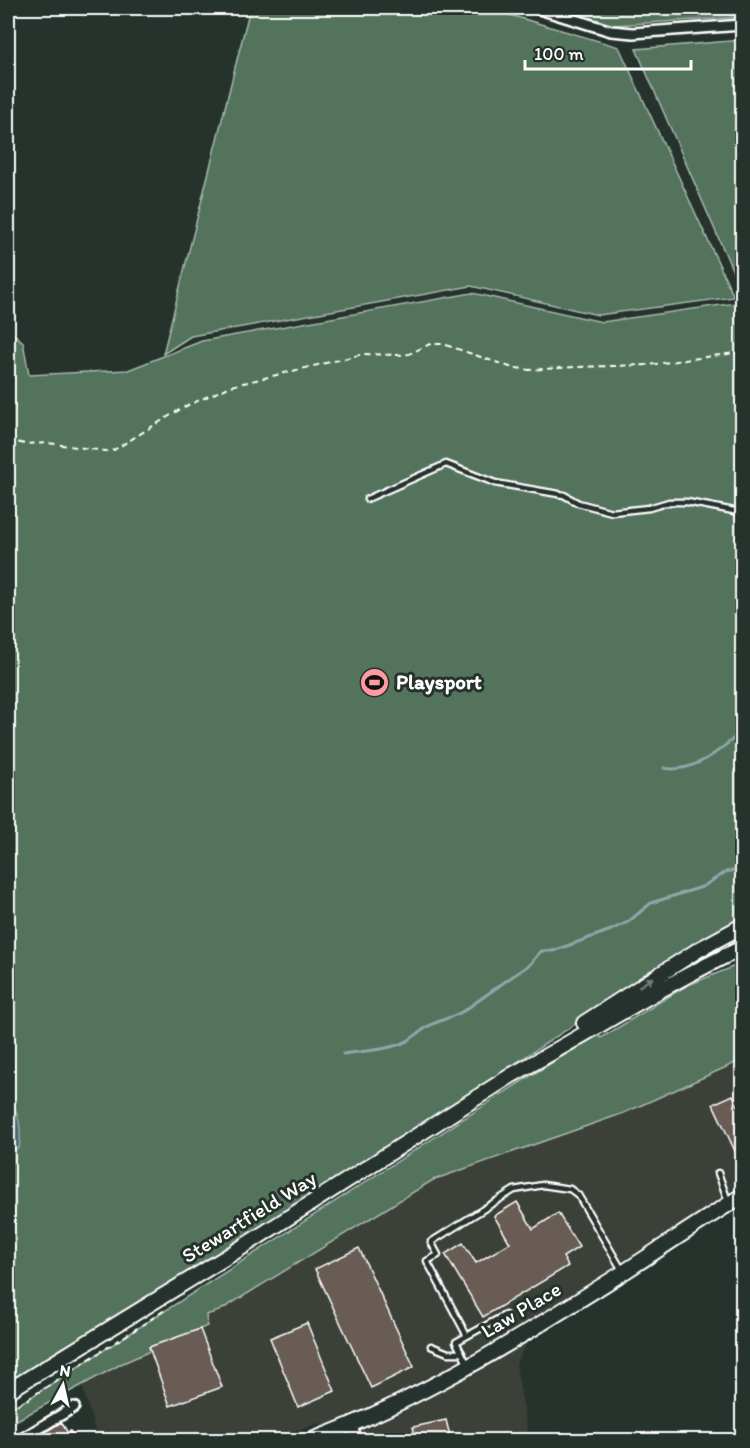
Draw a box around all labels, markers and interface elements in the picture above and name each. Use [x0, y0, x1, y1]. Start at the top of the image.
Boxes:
scale bar [525, 33, 692, 71]
text: 100 m [534, 43, 584, 65]
sports icon: Playsport [359, 666, 391, 698]
place label: Playsport [396, 669, 482, 695]
one-way arrow [638, 977, 654, 988]
street label: Stewartfield Way [177, 1165, 321, 1268]
street label: Law Place [476, 1276, 565, 1343]
north arrow [33, 1355, 93, 1415]
text: N [58, 1360, 72, 1381]

